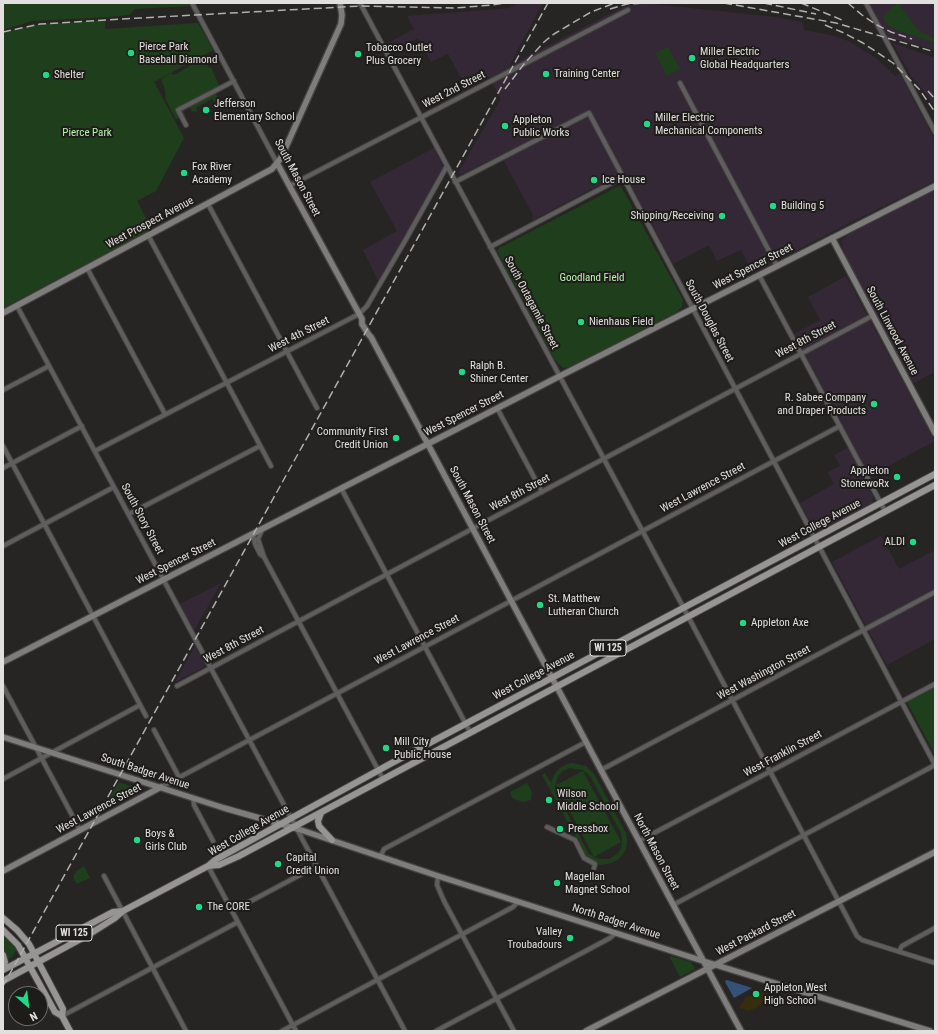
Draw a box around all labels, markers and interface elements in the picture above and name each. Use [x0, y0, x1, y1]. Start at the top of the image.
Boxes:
place label: Pierce Park Baseball Diamond [139, 40, 217, 66]
place label: Tobacco Outlet Plus Grocery [366, 41, 432, 67]
place label: Miller Electric Global Headquarters [700, 45, 789, 71]
marker: Pierce Park Baseball Diamond [126, 48, 136, 58]
marker: Tobacco Outlet Plus Grocery [353, 49, 363, 59]
marker: Miller Electric Global Headquarters [687, 53, 697, 63]
place label: Training Center [554, 67, 620, 81]
place label: Shelter [54, 68, 84, 82]
street label: West 2nd Street [420, 69, 488, 111]
marker: Training Center [541, 69, 551, 79]
marker: Shelter [41, 70, 51, 80]
place label: Jefferson Elementary School [214, 97, 295, 123]
marker: Jefferson Elementary School [201, 105, 211, 115]
place label: Miller Electric Mechanical Components [655, 111, 762, 137]
place label: Appleton Public Works [513, 113, 570, 139]
marker: Miller Electric Mechanical Components [642, 119, 652, 129]
marker: Appleton Public Works [500, 121, 510, 131]
park label: Pierce Park [62, 126, 112, 140]
street label: South Mason Street [271, 137, 323, 219]
place label: Fox River Academy [192, 160, 232, 186]
marker: Fox River Academy [179, 168, 189, 178]
place label: Ice House [602, 173, 645, 187]
marker: Ice House [589, 175, 599, 185]
street label: West Prospect Avenue [104, 194, 196, 252]
place label: Building 5 [781, 199, 824, 213]
marker: Building 5 [768, 201, 778, 211]
place label: Shipping/Receiving [631, 209, 714, 223]
marker: Shipping/Receiving [717, 211, 727, 221]
street label: West Spencer Street [711, 241, 795, 293]
street label: South Outagamie Street [501, 254, 561, 352]
park label: Goodland Field [559, 271, 625, 285]
street label: South Douglas Street [682, 278, 736, 364]
street label: South Linwood Avenue [863, 284, 921, 378]
street label: West 4th Street [266, 314, 332, 356]
place label: Nienhaus Field [589, 315, 653, 329]
marker: Nienhaus Field [576, 317, 586, 327]
street label: West 8th Street [774, 319, 838, 361]
place label: Ralph B. Shiner Center [470, 359, 528, 385]
marker: Ralph B. Shiner Center [457, 367, 467, 377]
street label: West Spencer Street [422, 388, 506, 440]
place label: R. Sabee Company and Draper Products [777, 391, 866, 417]
marker: R. Sabee Company and Draper Products [869, 399, 879, 409]
place label: Community First Credit Union [317, 425, 388, 451]
marker: Community First Credit Union [391, 433, 401, 443]
street label: West Lawrence Street [658, 460, 748, 516]
street label: South Mason Street [446, 464, 498, 546]
place label: Appleton StonewoRx [841, 464, 889, 490]
street label: West 8th Street [488, 472, 552, 514]
marker: Appleton StonewoRx [892, 472, 902, 482]
street label: South Story Street [118, 481, 166, 557]
street label: West College Avenue [777, 497, 863, 551]
place label: ALDI [884, 535, 905, 549]
street label: West Spencer Street [134, 536, 218, 588]
marker: ALDI [908, 537, 918, 547]
place label: St. Matthew Lutheran Church [548, 592, 619, 618]
marker: St. Matthew Lutheran Church [535, 600, 545, 610]
street label: West Lawrence Street [372, 612, 462, 668]
place label: Appleton Axe [751, 616, 809, 630]
marker: Appleton Axe [738, 618, 748, 628]
street label: West 8th Street [202, 624, 266, 666]
road number: WI 125 [590, 640, 626, 656]
street label: West Washington Street [715, 643, 813, 703]
street label: West College Avenue [491, 649, 577, 703]
street label: West Franklin Street [742, 728, 824, 780]
place label: Mill City Public House [394, 735, 451, 761]
marker: Mill City Public House [381, 743, 391, 753]
street label: South Badger Avenue [99, 751, 191, 793]
street label: West Lawrence Street [54, 781, 144, 837]
place label: Wilson Middle School [557, 787, 619, 813]
marker: Wilson Middle School [544, 795, 554, 805]
street label: West College Avenue [206, 803, 292, 859]
street label: North Mason Street [630, 811, 682, 893]
place label: Pressbox [568, 822, 608, 836]
marker: Pressbox [555, 824, 565, 834]
place label: Boys & Girls Club [145, 827, 187, 853]
marker: Boys & Girls Club [132, 835, 142, 845]
place label: Capital Credit Union [286, 851, 339, 877]
marker: Capital Credit Union [273, 859, 283, 869]
place label: Magellan Magnet School [565, 870, 630, 896]
marker: Magellan Magnet School [552, 878, 562, 888]
place label: The CORE [207, 900, 250, 914]
marker: The CORE [194, 902, 204, 912]
street label: North Badger Avenue [570, 902, 662, 942]
street label: West Packard Street [714, 907, 798, 959]
road number: WI 125 [56, 925, 92, 941]
place label: Valley Troubadours [507, 925, 562, 951]
marker: Valley Troubadours [565, 933, 575, 943]
place label: Appleton West High School [764, 981, 827, 1007]
north arrow [8, 986, 48, 1026]
marker: Appleton West High School [751, 989, 761, 999]
text: N [27, 1009, 39, 1023]

